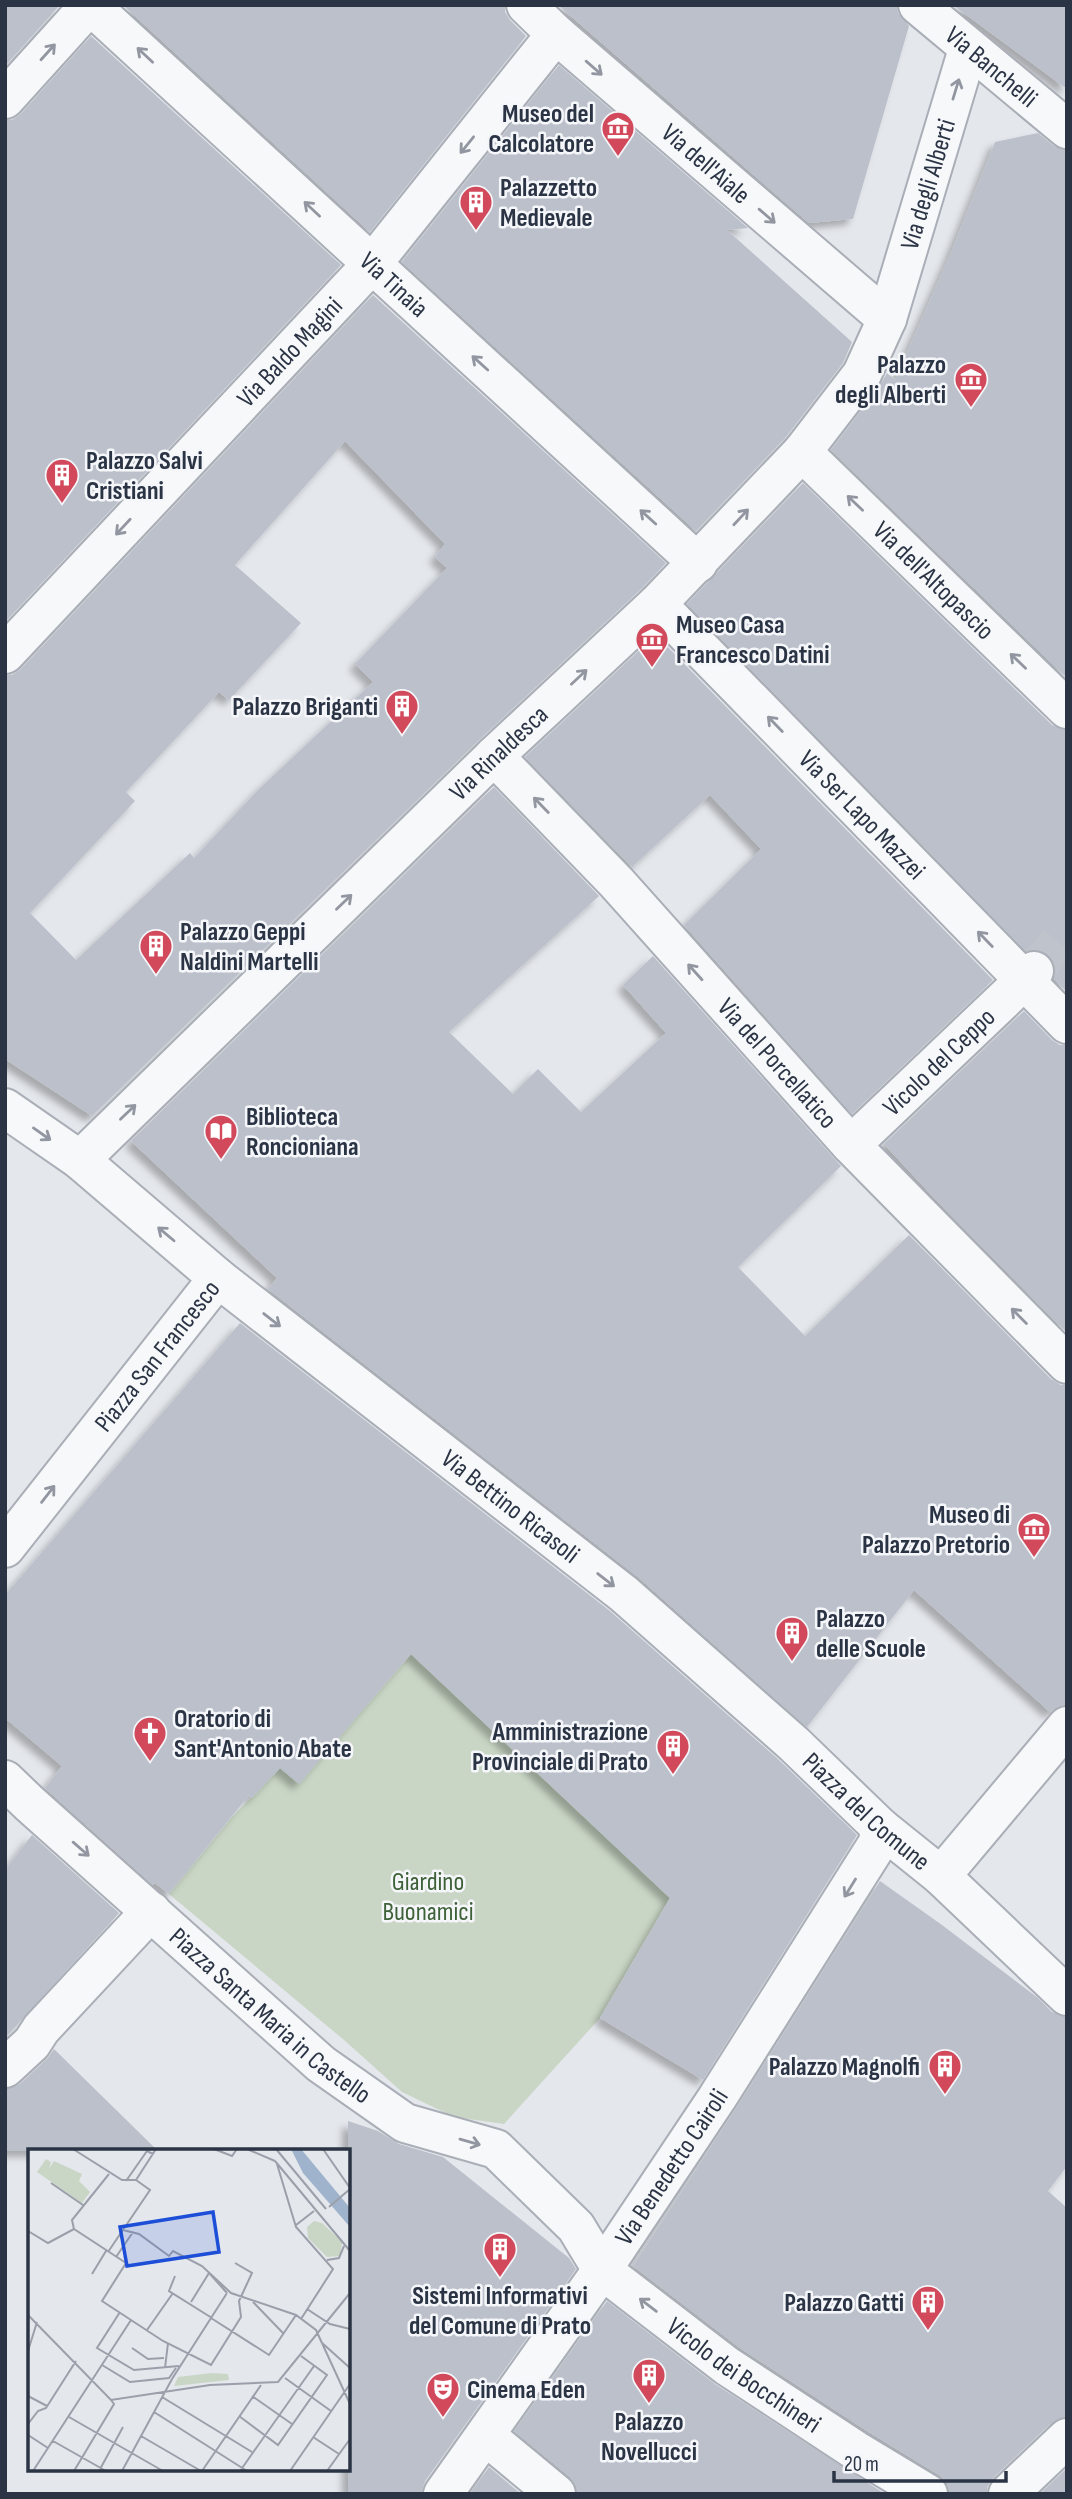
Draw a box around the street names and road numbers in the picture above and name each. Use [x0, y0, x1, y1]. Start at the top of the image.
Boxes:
street label: Via Banchelli [938, 20, 1043, 115]
street label: Via degli Alberti [895, 116, 963, 254]
street label: Via dell'Aiale [655, 118, 756, 211]
street label: Via Tinaia [353, 246, 434, 325]
street label: Via Baldo Magini [231, 291, 350, 414]
street label: Via dell'Altopascio [866, 515, 1000, 647]
street label: Via Rinaldesca [444, 700, 555, 808]
street label: Via Ser Lapo Mazzei [791, 744, 931, 886]
street label: Via del Porcellatico [710, 992, 843, 1135]
street label: Vicolo del Ceppo [877, 1002, 1002, 1123]
street label: Piazza San Francesco [89, 1275, 227, 1439]
street label: Via Bettino Ricasoli [435, 1444, 585, 1571]
street label: Piazza del Comune [795, 1747, 936, 1878]
street label: Piazza Santa Maria in Castello [162, 1922, 376, 2111]
street label: Via Benedetto Cairoli [609, 2084, 736, 2251]
street label: Vicolo dei Bocchineri [660, 2312, 826, 2440]

